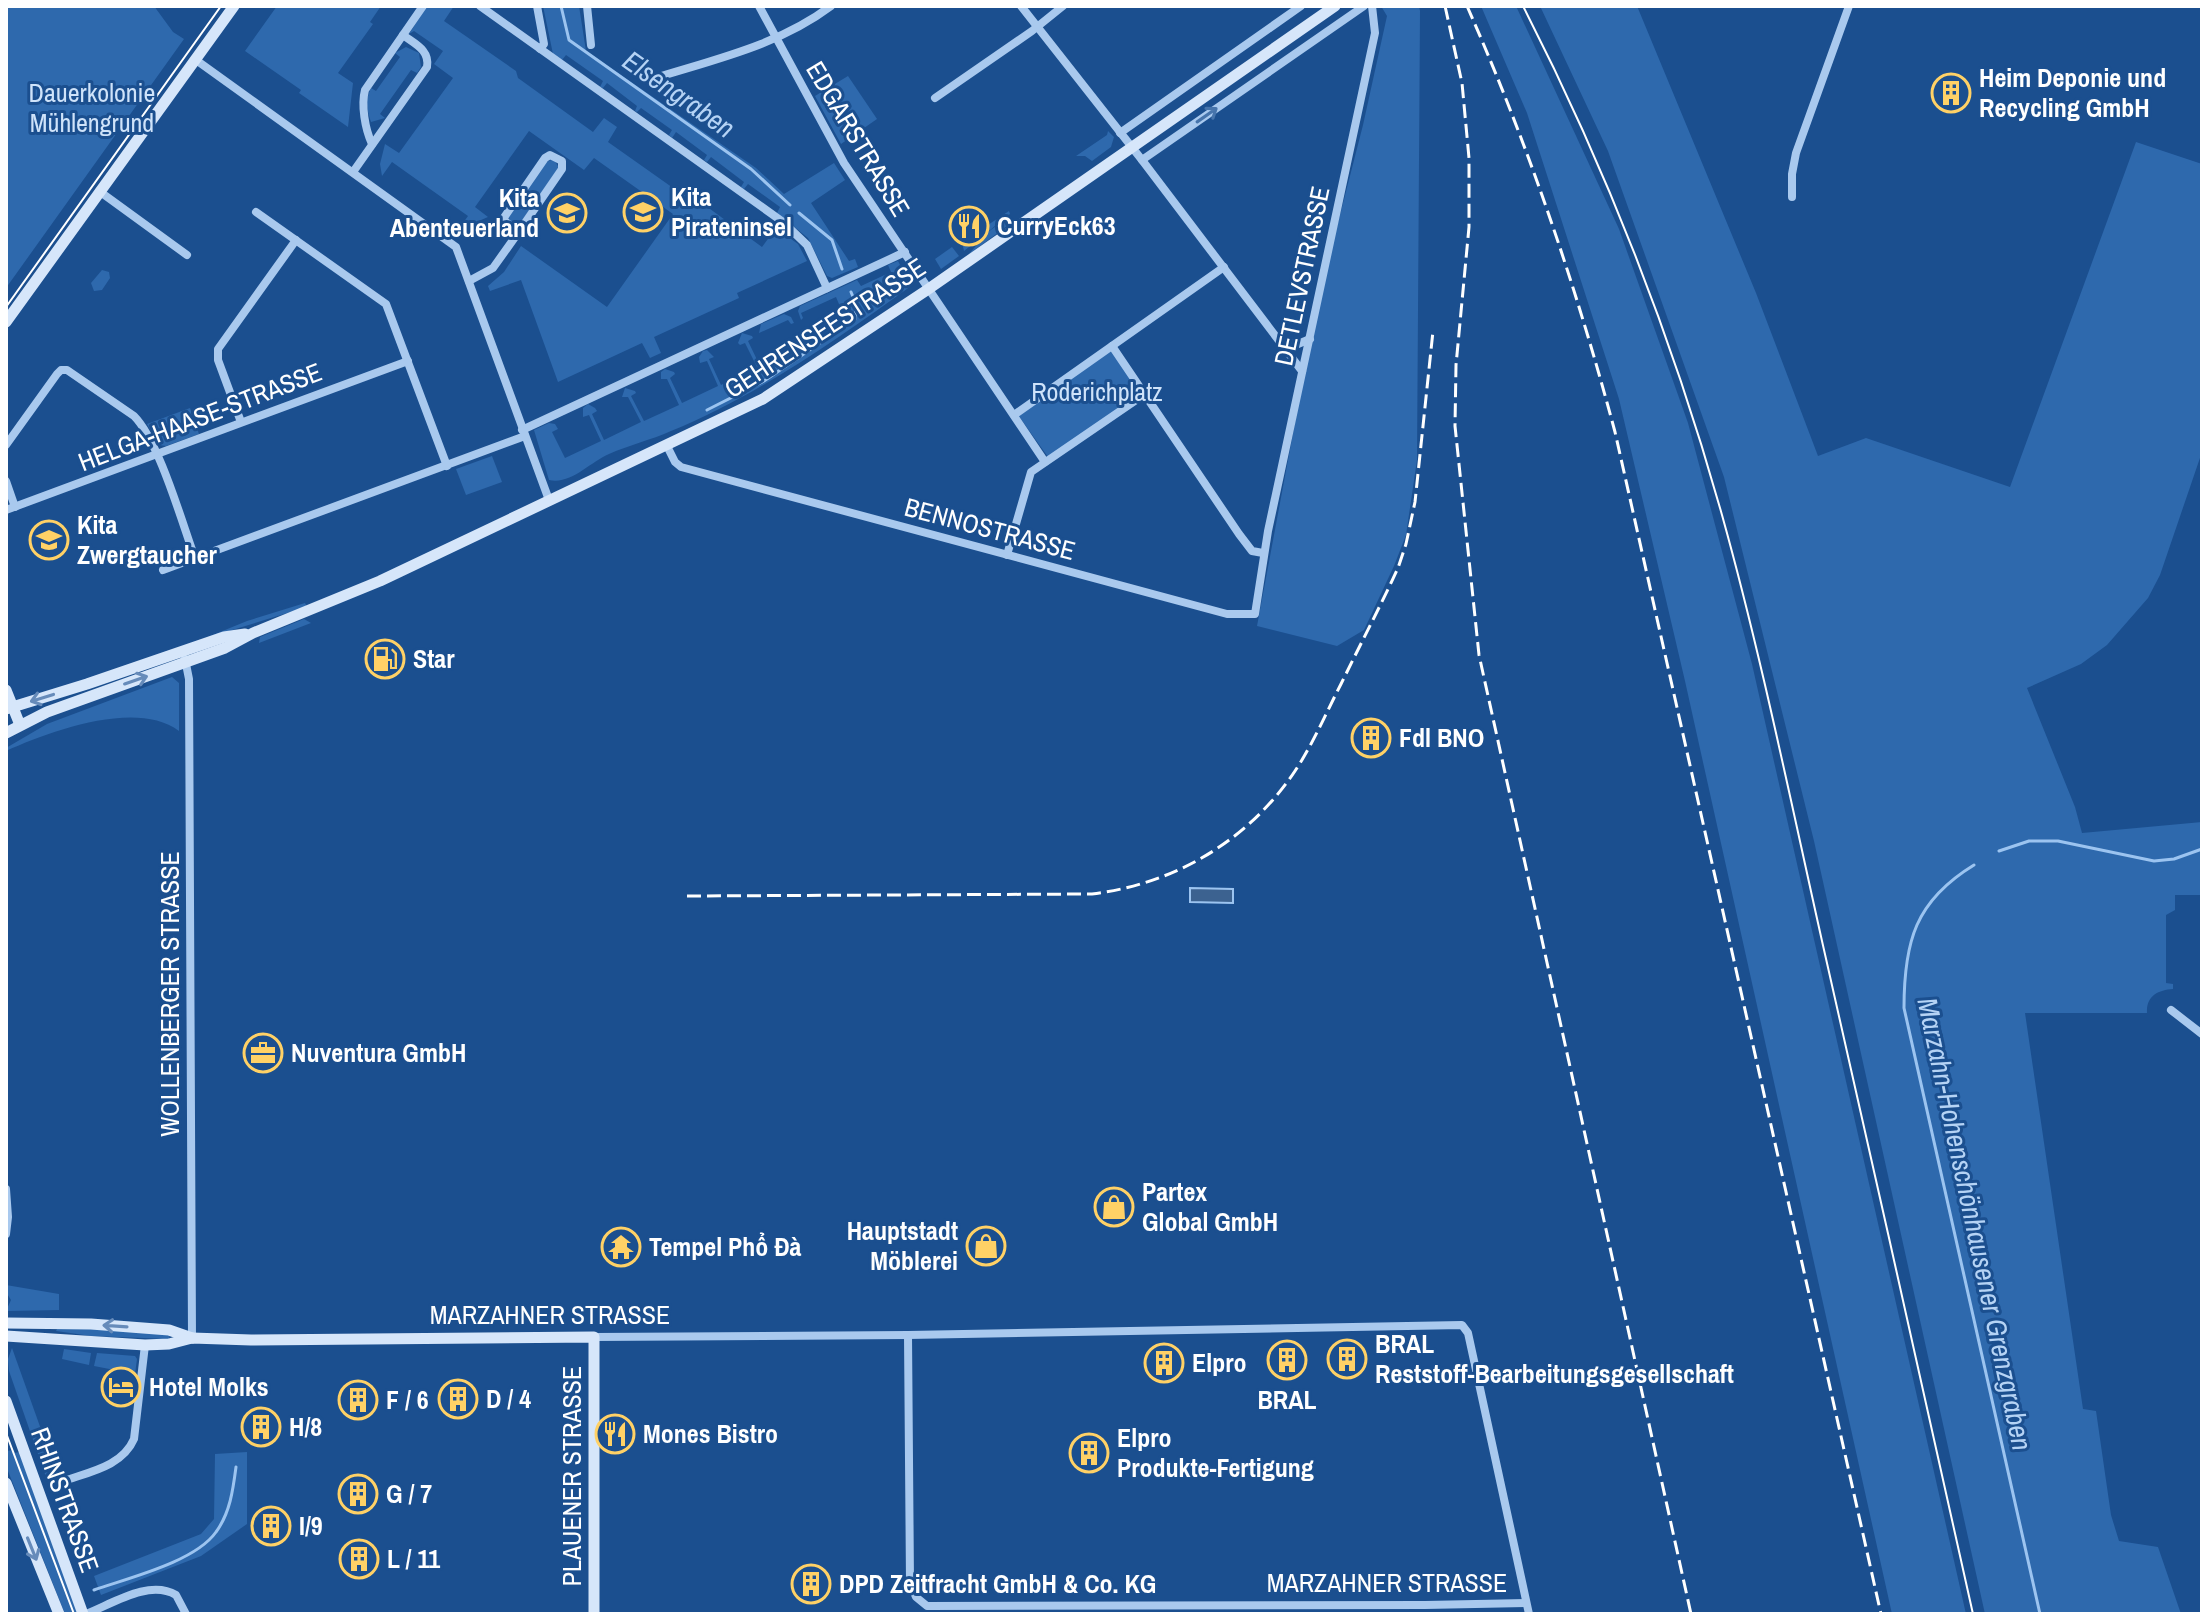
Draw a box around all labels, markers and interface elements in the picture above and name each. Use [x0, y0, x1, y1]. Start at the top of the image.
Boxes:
water label: Elsengraben [615, 41, 743, 147]
street label: EDGARSTRASSE [798, 55, 919, 223]
place label: Heim Deponie und Recycling GmbH [1979, 60, 2166, 125]
building icon: Heim Deponie und Recycling GmbH [1930, 72, 1972, 114]
park label: Dauerkolonie Mühlengrund [29, 75, 155, 140]
one-way arrow [1195, 107, 1217, 124]
place label: Kita Pirateninsel [671, 179, 792, 244]
place label: Kita Abenteuerland [390, 180, 539, 245]
street label: DETLEVSTRASSE [1265, 183, 1338, 369]
school or university icon: Kita Pirateninsel [622, 191, 664, 233]
school or university icon: Kita Abenteuerland [546, 192, 588, 234]
restaurant icon: CurryEck63 [948, 205, 990, 247]
place label: CurryEck63 [997, 208, 1116, 243]
street label: GEHRENSEESTRASSE [717, 249, 932, 406]
street label: HELGA-HAASE-STRASSE [73, 354, 327, 479]
park label: Roderichplatz [1031, 374, 1163, 409]
street label: BENNOSTRASSE [901, 489, 1079, 568]
place label: Kita Zwergtaucher [77, 507, 218, 572]
school or university icon: Kita Zwergtaucher [28, 519, 70, 561]
fuel station icon: Star [364, 638, 406, 680]
place label: Star [413, 641, 455, 676]
one-way arrow [123, 671, 148, 686]
one-way arrow [29, 691, 55, 706]
building icon: Fdl BNO [1350, 717, 1392, 759]
place label: Fdl BNO [1399, 720, 1484, 755]
street label: WOLLENBERGER STRASSE [152, 851, 187, 1137]
water label: Marzahn-Hohenschönhausener Grenzgraben [1908, 994, 2042, 1454]
office icon: Nuventura GmbH [242, 1032, 284, 1074]
place label: Nuventura GmbH [291, 1035, 466, 1070]
place label: Partex Global GmbH [1142, 1174, 1278, 1239]
shop icon: Partex Global GmbH [1093, 1186, 1135, 1228]
place label: Hauptstadt Möblerei [847, 1213, 958, 1278]
shop icon: Hauptstadt Möblerei [965, 1225, 1007, 1267]
temple icon: Tempel Phổ Đà [600, 1226, 642, 1268]
place label: Tempel Phổ Đà [649, 1229, 802, 1264]
street label: MARZAHNER STRASSE [430, 1297, 670, 1332]
one-way arrow [102, 1318, 129, 1333]
place label: BRAL Reststoff-Bearbeitungsgesellschaft [1375, 1326, 1734, 1391]
building icon: BRAL Reststoff-Bearbeitungsgesellschaft [1326, 1338, 1368, 1380]
building icon: BRAL [1266, 1339, 1308, 1381]
building icon: Elpro [1143, 1342, 1185, 1384]
place label: Elpro [1192, 1345, 1247, 1380]
hotel icon: Hotel Molks [100, 1366, 142, 1408]
street label: PLAUENER STRASSE [554, 1366, 589, 1586]
place label: Hotel Molks [149, 1369, 269, 1404]
building icon: D / 4 [437, 1378, 479, 1420]
building icon: F / 6 [337, 1379, 379, 1421]
place label: D / 4 [486, 1381, 531, 1416]
place label: F / 6 [386, 1382, 429, 1417]
place label: BRAL [1257, 1382, 1317, 1417]
building icon: H/8 [240, 1406, 282, 1448]
place label: H/8 [289, 1409, 322, 1444]
restaurant icon: Mones Bistro [594, 1413, 636, 1455]
place label: Mones Bistro [643, 1416, 778, 1451]
place label: Elpro Produkte-Fertigung [1117, 1420, 1314, 1485]
street label: RHINSTRASSE [23, 1423, 108, 1577]
building icon: Elpro Produkte-Fertigung [1068, 1432, 1110, 1474]
building icon: G / 7 [337, 1473, 379, 1515]
place label: G / 7 [386, 1476, 432, 1511]
building icon: I/9 [250, 1505, 292, 1547]
place label: I/9 [299, 1508, 323, 1543]
one-way arrow [25, 1536, 40, 1560]
building icon: L / 11 [338, 1538, 380, 1580]
place label: L / 11 [387, 1541, 440, 1576]
building icon: DPD Zeitfracht GmbH & Co. KG [790, 1563, 832, 1605]
street label: MARZAHNER STRASSE [1267, 1565, 1507, 1600]
place label: DPD Zeitfracht GmbH & Co. KG [839, 1566, 1156, 1601]

